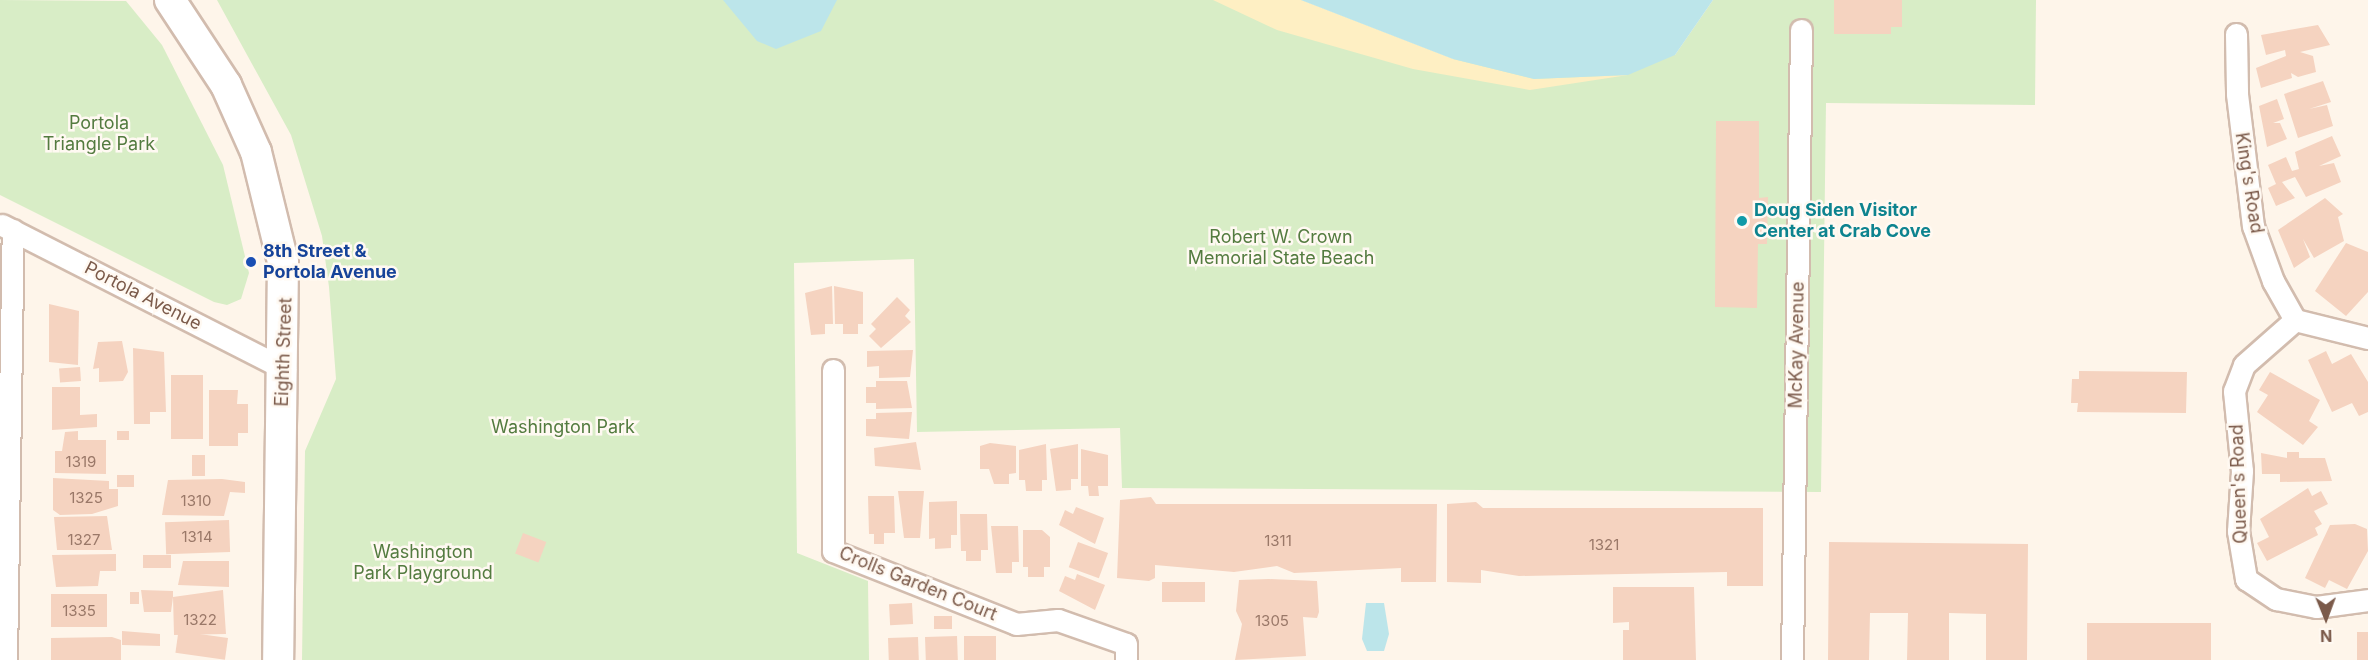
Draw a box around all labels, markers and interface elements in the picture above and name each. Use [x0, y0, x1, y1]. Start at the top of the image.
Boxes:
park label: Portola Triangle Park [43, 113, 155, 156]
street label: King's Road [2230, 131, 2268, 235]
place label: Doug Siden Visitor Center at Crab Cove [1754, 200, 1931, 242]
marker: Doug Siden Visitor Center at Crab Cove [1735, 214, 1749, 228]
park label: Robert W. Crown Memorial State Beach [1188, 227, 1374, 270]
place label: 8th Street & Portola Avenue [263, 241, 397, 284]
marker: 8th Street & Portola Avenue [244, 255, 258, 269]
street label: Portola Avenue [81, 257, 205, 335]
street label: McKay Avenue [1785, 281, 1809, 409]
street label: Eighth Street [271, 297, 297, 407]
park label: Washington Park [491, 416, 635, 438]
street label: Queen's Road [2226, 424, 2252, 544]
house number: 1319 [66, 453, 96, 471]
house number: 1325 [69, 489, 103, 507]
house number: 1310 [181, 492, 211, 510]
house number: 1314 [181, 528, 213, 546]
house number: 1327 [67, 531, 101, 549]
house number: 1311 [1264, 532, 1292, 550]
house number: 1321 [1589, 536, 1619, 554]
park label: Washington Park Playground [353, 542, 493, 584]
street label: Crolls Garden Court [836, 542, 1000, 626]
north arrow [2296, 588, 2356, 648]
house number: 1335 [62, 602, 96, 620]
house number: 1322 [183, 611, 217, 629]
house number: 1305 [1255, 612, 1289, 630]
text: N [2320, 626, 2333, 646]

